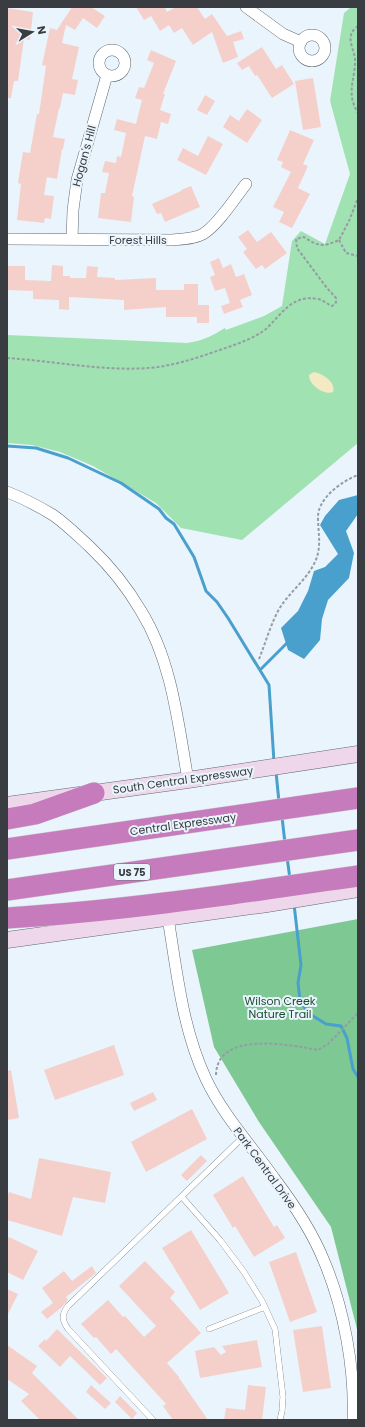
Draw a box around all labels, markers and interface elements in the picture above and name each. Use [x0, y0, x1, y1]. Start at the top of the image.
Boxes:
north arrow [12, 12, 52, 52]
text: N [33, 25, 50, 36]
street label: Hogan's Hill [68, 124, 100, 188]
street label: Forest Hills [109, 232, 167, 248]
street label: South Central Expressway [112, 762, 255, 798]
street label: Central Expressway [129, 809, 238, 839]
road number: US 75 [114, 864, 150, 880]
park label: Wilson Creek Nature Trail [245, 993, 316, 1022]
street label: Park Central Drive [230, 1124, 300, 1212]

